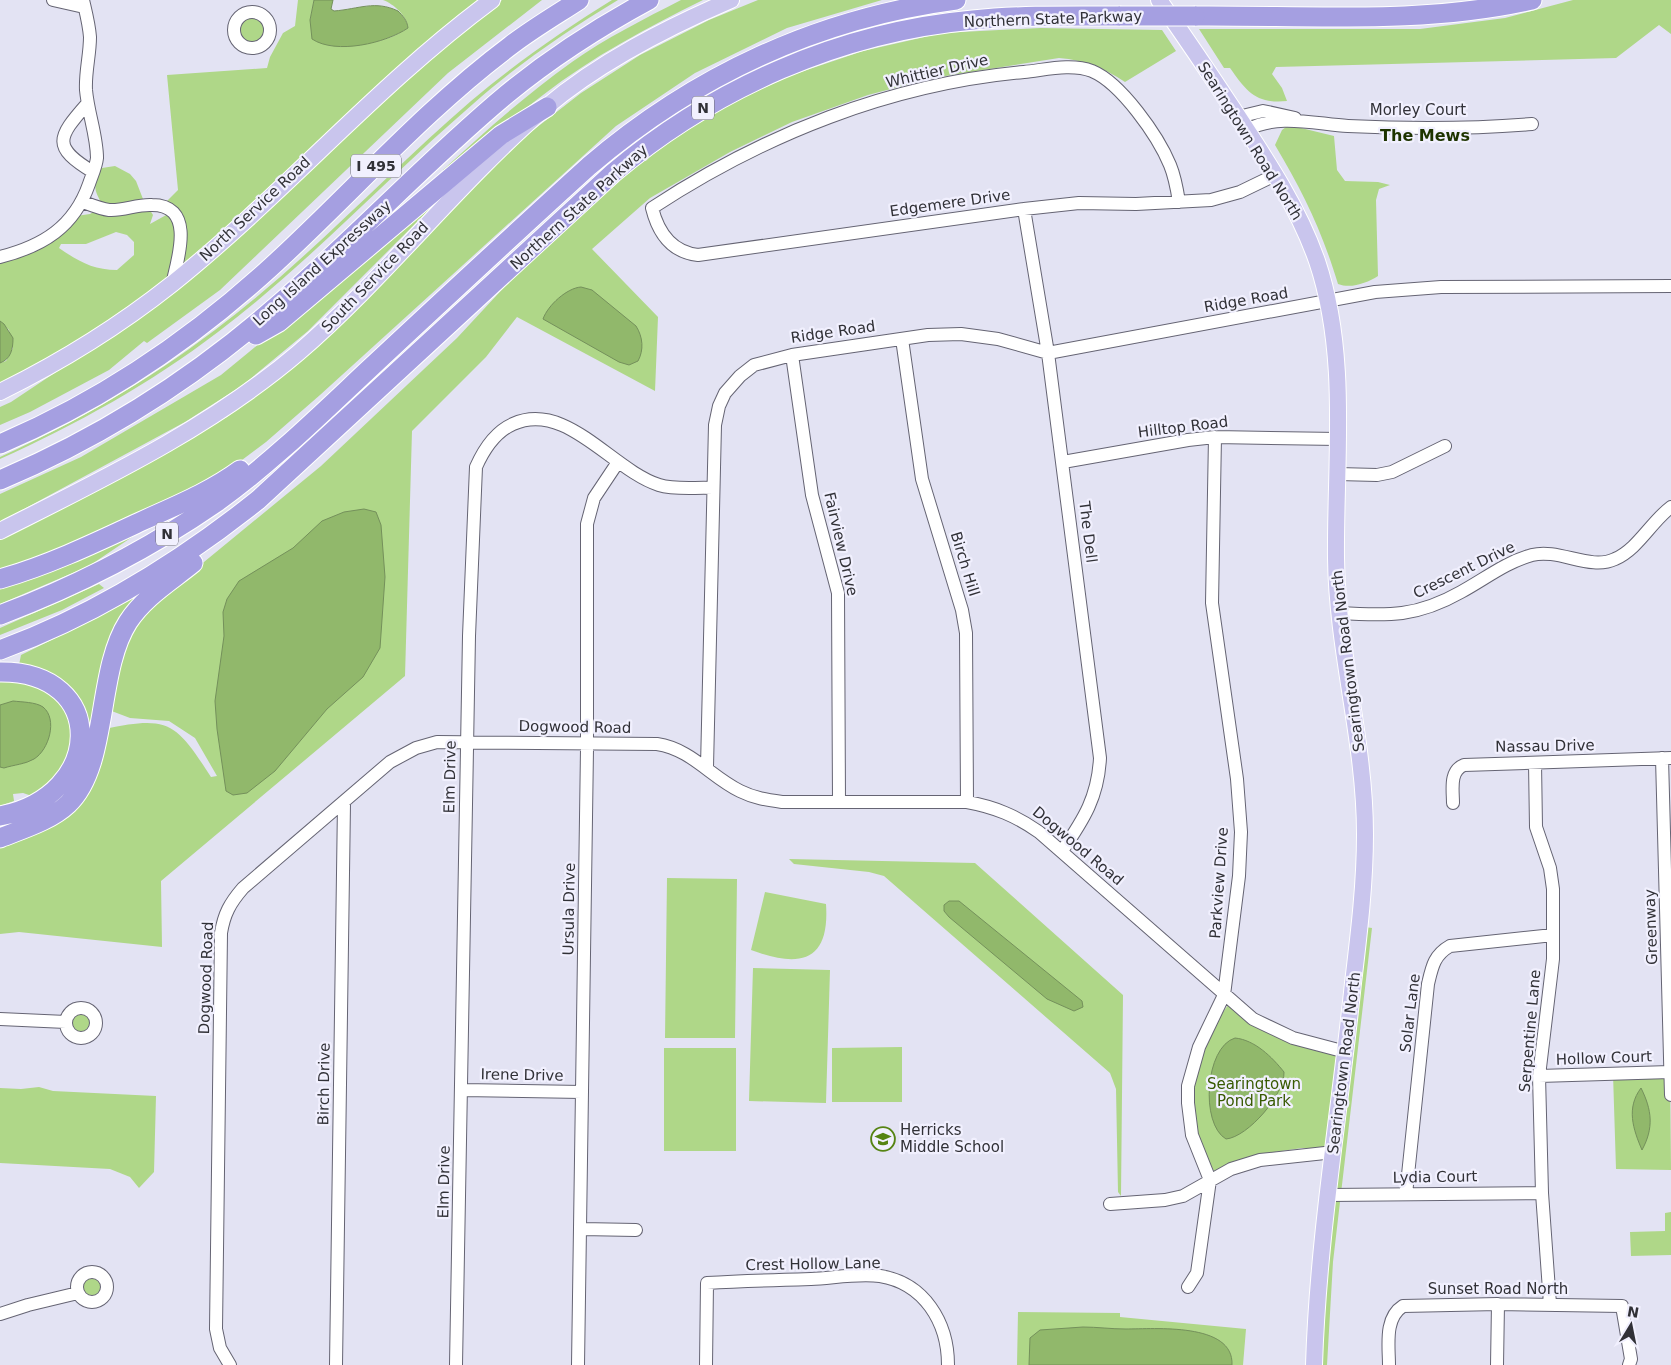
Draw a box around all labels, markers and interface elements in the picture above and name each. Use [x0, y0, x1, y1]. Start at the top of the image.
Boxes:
street label: Northern State Parkway [963, 7, 1143, 31]
street label: Whittier Drive [884, 50, 990, 92]
street label: Searingtown Road North [1194, 59, 1306, 223]
road number: N [692, 96, 714, 120]
street label: Morley Court [1370, 101, 1466, 119]
district label: The Mews [1380, 126, 1470, 145]
street label: Northern State Parkway [507, 140, 651, 273]
street label: North Service Road [196, 153, 314, 265]
road number: I 495 [351, 154, 401, 178]
street label: Edgemere Drive [889, 186, 1011, 220]
street label: Long Island Expressway [249, 196, 395, 330]
street label: South Service Road [318, 218, 432, 336]
street label: Ridge Road [1202, 284, 1290, 316]
street label: Ridge Road [790, 317, 876, 347]
street label: Hilltop Road [1137, 413, 1229, 441]
street label: Fairview Drive [820, 490, 862, 598]
street label: The Dell [1075, 499, 1101, 564]
road number: N [156, 522, 178, 546]
street label: Birch Hill [947, 530, 983, 598]
street label: Crescent Drive [1410, 538, 1518, 602]
street label: Searingtown Road North [1328, 569, 1368, 753]
street label: Dogwood Road [518, 717, 632, 737]
street label: Nassau Drive [1495, 736, 1595, 756]
street label: Elm Drive [440, 740, 460, 814]
street label: Dogwood Road [1029, 803, 1127, 889]
street label: Parkview Drive [1206, 827, 1232, 939]
street label: Ursula Drive [559, 863, 579, 955]
street label: Greenway [1641, 889, 1661, 965]
street label: Dogwood Road [195, 921, 217, 1035]
street label: Serpentine Lane [1516, 969, 1544, 1093]
street label: Searingtown Road North [1324, 971, 1364, 1155]
street label: Solar Lane [1396, 973, 1424, 1053]
street label: Birch Drive [314, 1042, 334, 1126]
street label: Hollow Court [1556, 1047, 1653, 1069]
street label: Irene Drive [480, 1065, 564, 1085]
park label: Searingtown Pond Park [1207, 1075, 1301, 1110]
place label: Herricks Middle School [900, 1121, 1004, 1156]
school or university icon: Herricks Middle School [870, 1126, 896, 1152]
street label: Elm Drive [434, 1145, 454, 1219]
street label: Lydia Court [1392, 1167, 1478, 1187]
street label: Crest Hollow Lane [745, 1254, 881, 1274]
street label: Sunset Road North [1428, 1280, 1568, 1298]
north arrow [1606, 1300, 1656, 1350]
text: N [1626, 1303, 1640, 1321]

